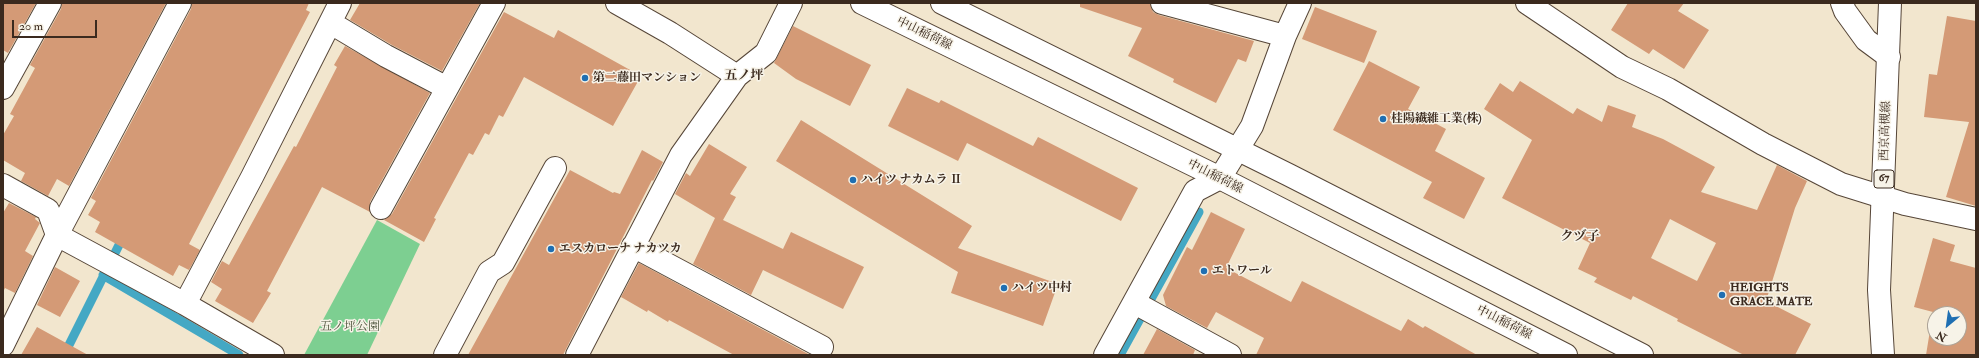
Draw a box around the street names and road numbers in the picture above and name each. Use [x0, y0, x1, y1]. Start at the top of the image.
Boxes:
street label: 中山稲荷線 [894, 14, 954, 54]
street label: 西京高槻線 [1878, 101, 1894, 161]
street label: 中山稲荷線 [1185, 157, 1245, 197]
road number: 67 [1874, 170, 1894, 188]
street label: 中山稲荷線 [1474, 303, 1534, 343]

